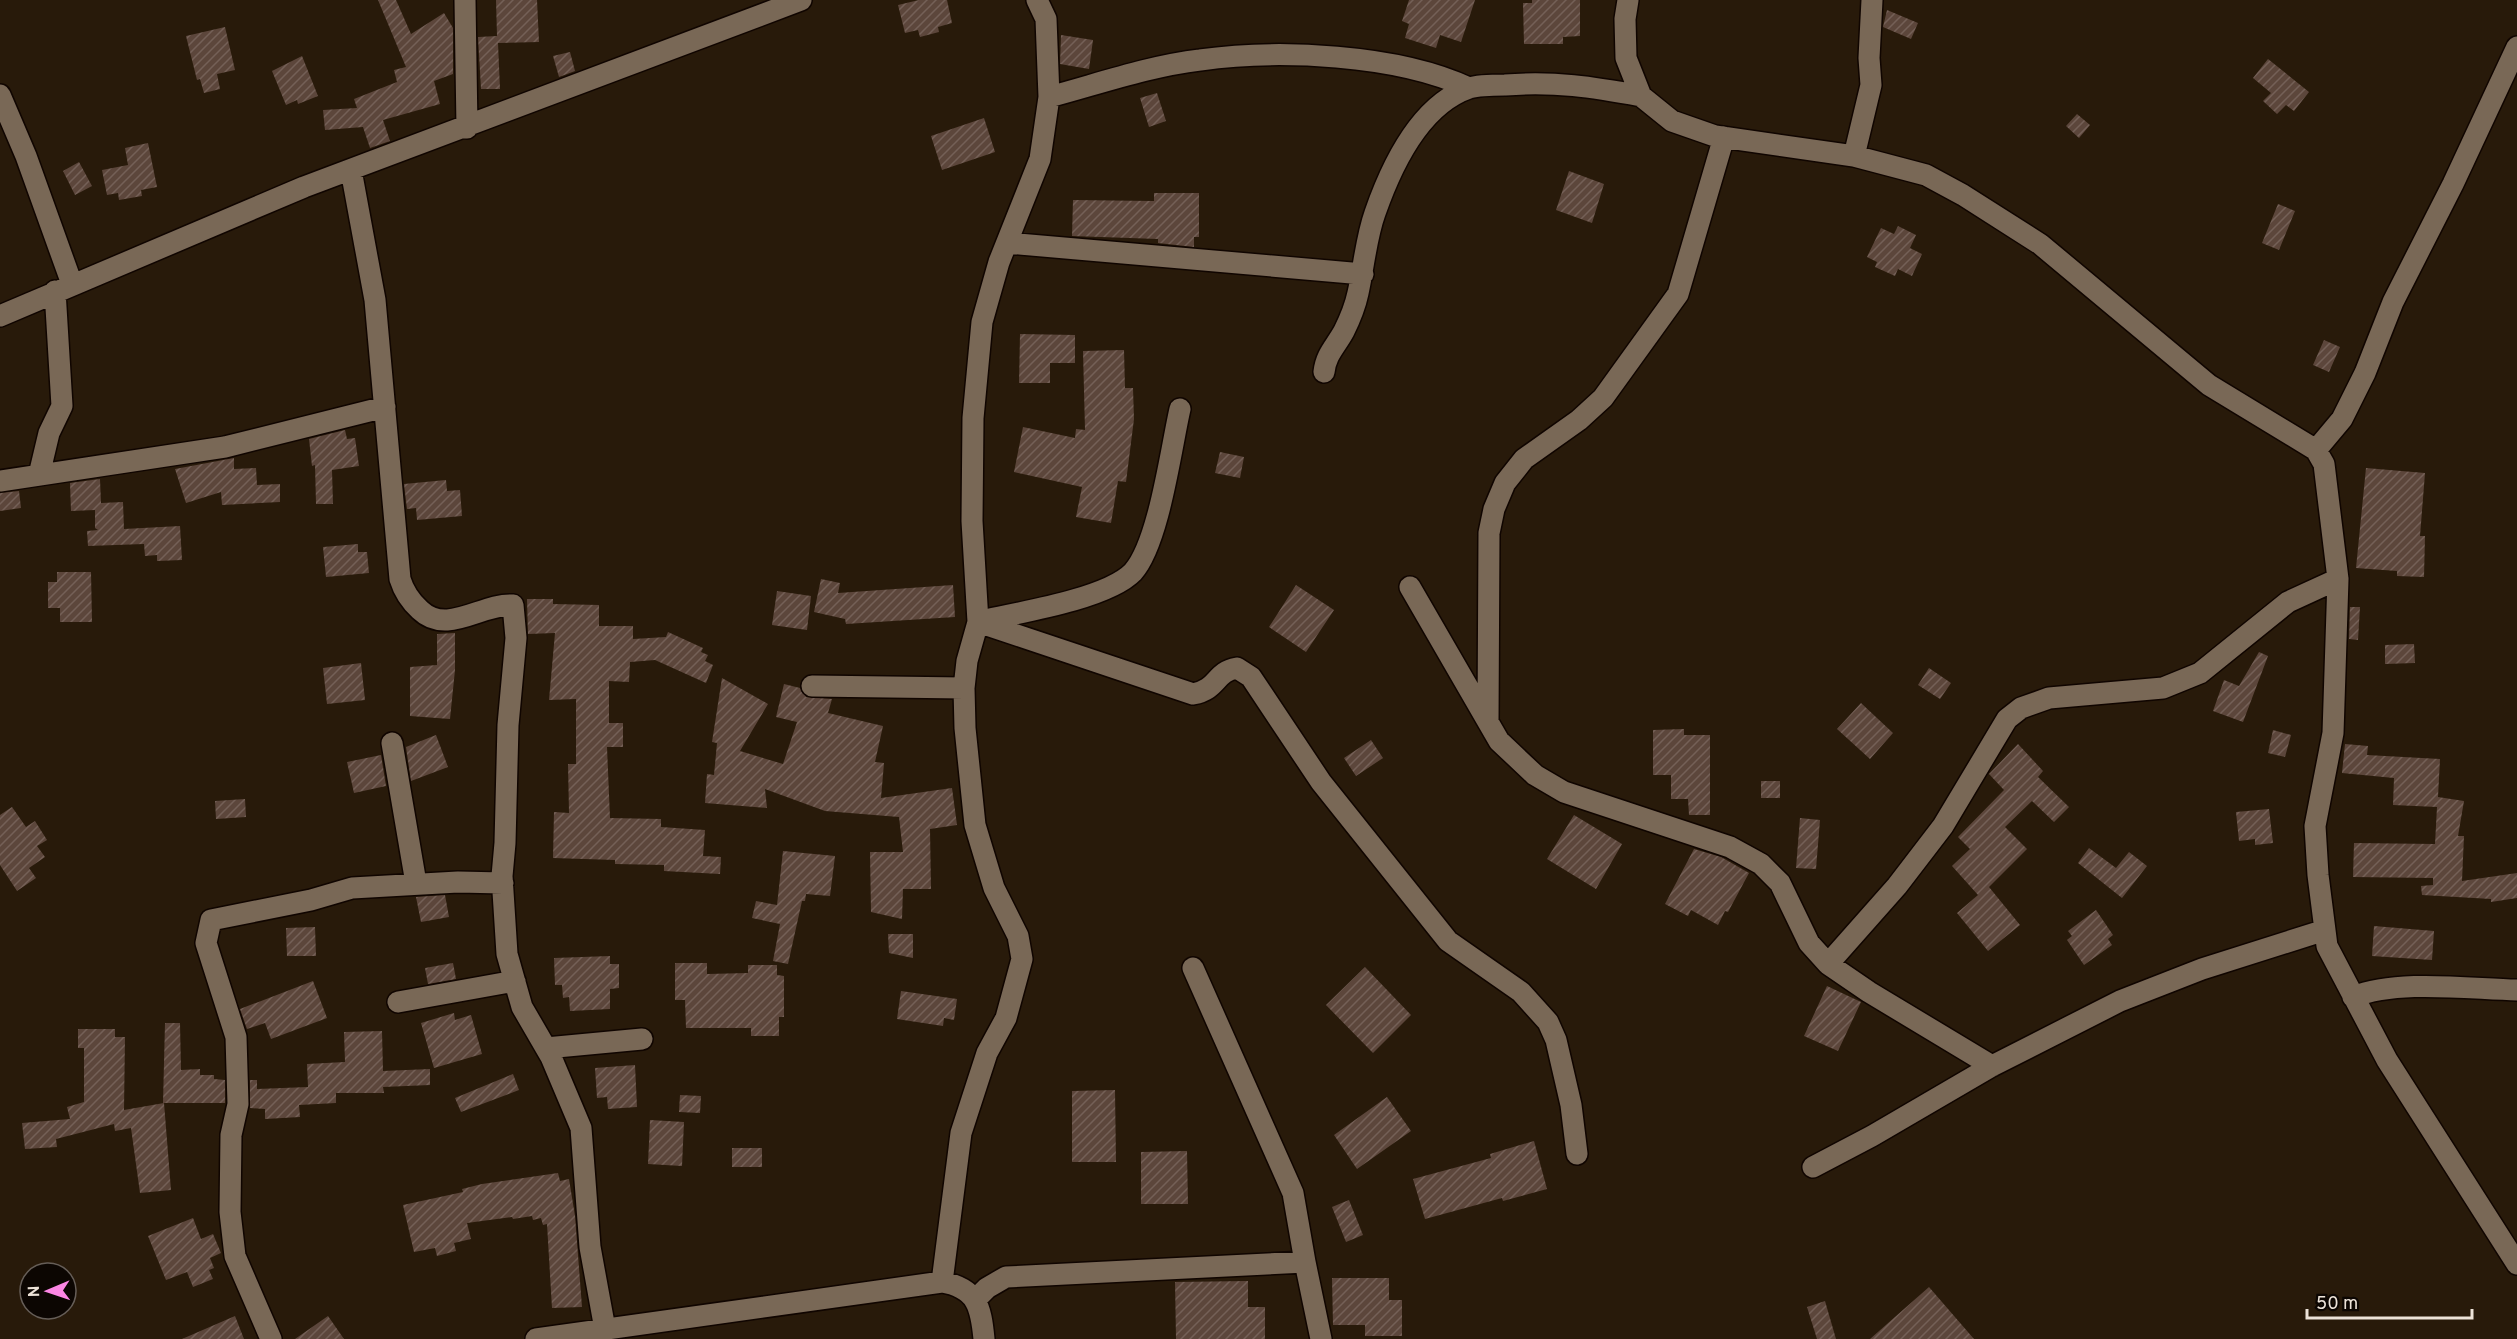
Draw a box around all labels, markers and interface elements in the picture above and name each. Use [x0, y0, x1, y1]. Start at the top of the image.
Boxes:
north arrow [18, 1261, 78, 1321]
scale bar [2307, 1282, 2472, 1320]
text: N [25, 1285, 45, 1298]
text: 50 m [2316, 1293, 2358, 1316]

